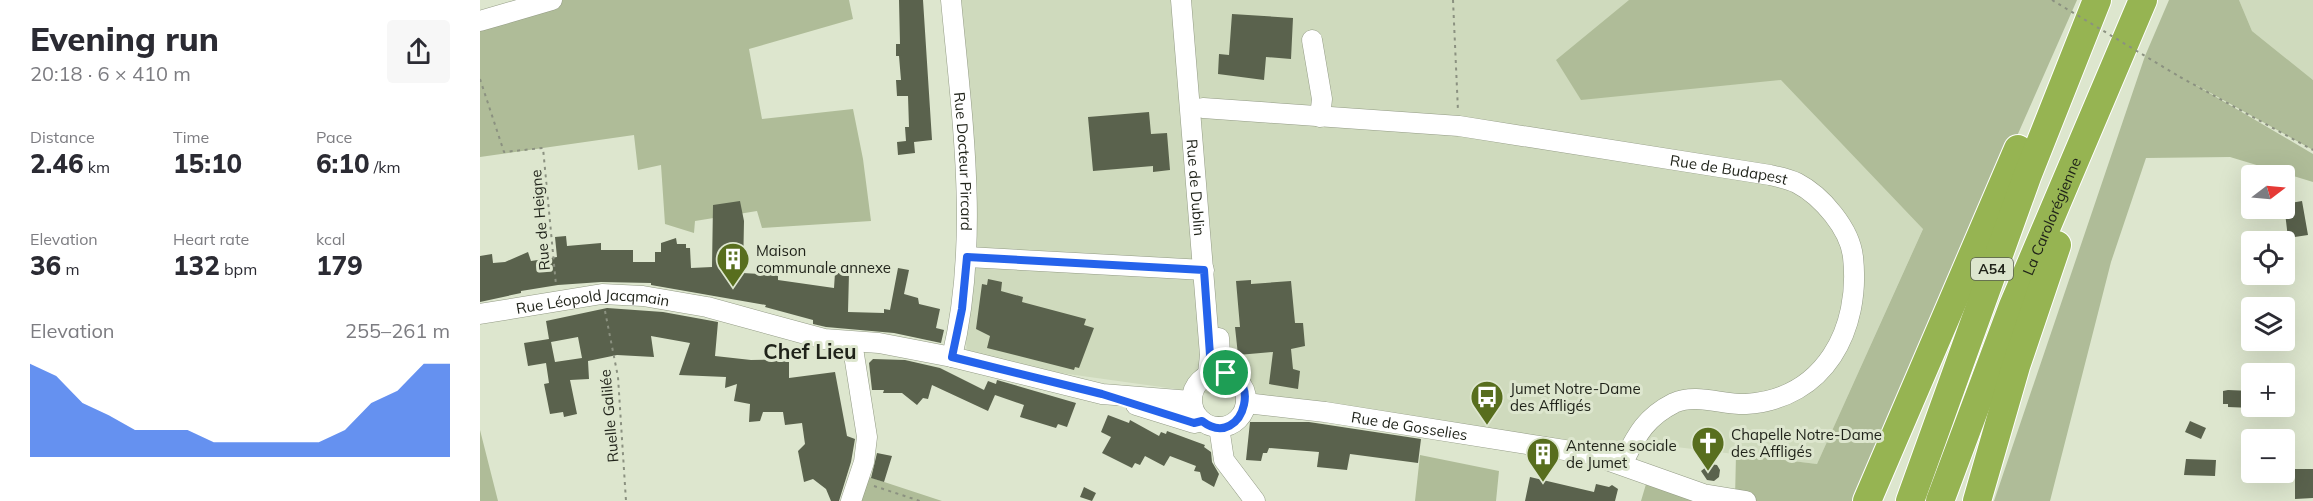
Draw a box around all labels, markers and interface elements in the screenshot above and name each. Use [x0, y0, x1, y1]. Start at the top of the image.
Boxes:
text: Evening run [30, 18, 219, 59]
button: share [387, 20, 450, 83]
text: 20:18 · 6 × 410 m [30, 61, 191, 86]
street label: Rue Docteur Pircard [951, 91, 976, 231]
text: Distance [30, 127, 95, 147]
text: Time [173, 127, 209, 147]
text: Pace [316, 127, 352, 147]
street label: Rue de Dublin [1183, 138, 1210, 237]
text: 2.46 [30, 147, 84, 180]
text: 15:10 [173, 147, 242, 180]
text: 6:10 [316, 147, 370, 180]
street label: Rue de Budapest [1669, 150, 1790, 188]
street label: La Carolorégienne [2018, 154, 2085, 278]
text: km [84, 157, 110, 177]
text: /km [370, 157, 401, 177]
north arrow [2241, 165, 2295, 219]
map controls [2241, 165, 2295, 483]
street label: Rue de Heigne [526, 169, 554, 271]
text: Elevation [30, 229, 98, 249]
text: Heart rate [173, 229, 249, 249]
text: kcal [316, 229, 345, 249]
button: locate [2241, 231, 2295, 285]
building icon: Maison communale annexe [715, 241, 751, 288]
place label: Maison communale annexe [756, 241, 891, 277]
text: 36 [30, 249, 61, 282]
text: 132 [173, 249, 220, 282]
text: 179 [316, 249, 363, 282]
road number: A54 [1971, 258, 2013, 280]
text: m [61, 259, 79, 279]
text: bpm [220, 259, 257, 279]
street label: Rue Léopold Jacqmain [515, 284, 671, 317]
button: layers [2241, 297, 2295, 351]
text: Elevation [30, 318, 115, 343]
text: 255–261 m [345, 318, 450, 343]
district label: Chef Lieu [763, 338, 857, 364]
pin [1200, 347, 1251, 398]
icon: arrive [1209, 356, 1242, 389]
button: + [2241, 363, 2295, 417]
street label: Ruelle Galilée [595, 369, 623, 463]
bus stop icon: Jumet Notre-Dame des Affligés [1469, 379, 1505, 426]
place label: Jumet Notre-Dame des Affligés [1510, 379, 1641, 415]
street label: Rue de Gosselies [1350, 407, 1469, 444]
church icon: Chapelle Notre-Dame des Affligés [1690, 425, 1726, 472]
place label: Chapelle Notre-Dame des Affligés [1731, 425, 1882, 461]
button: − [2241, 429, 2295, 483]
building icon: Antenne sociale de Jumet [1525, 436, 1561, 483]
place label: Antenne sociale de Jumet [1566, 436, 1677, 472]

